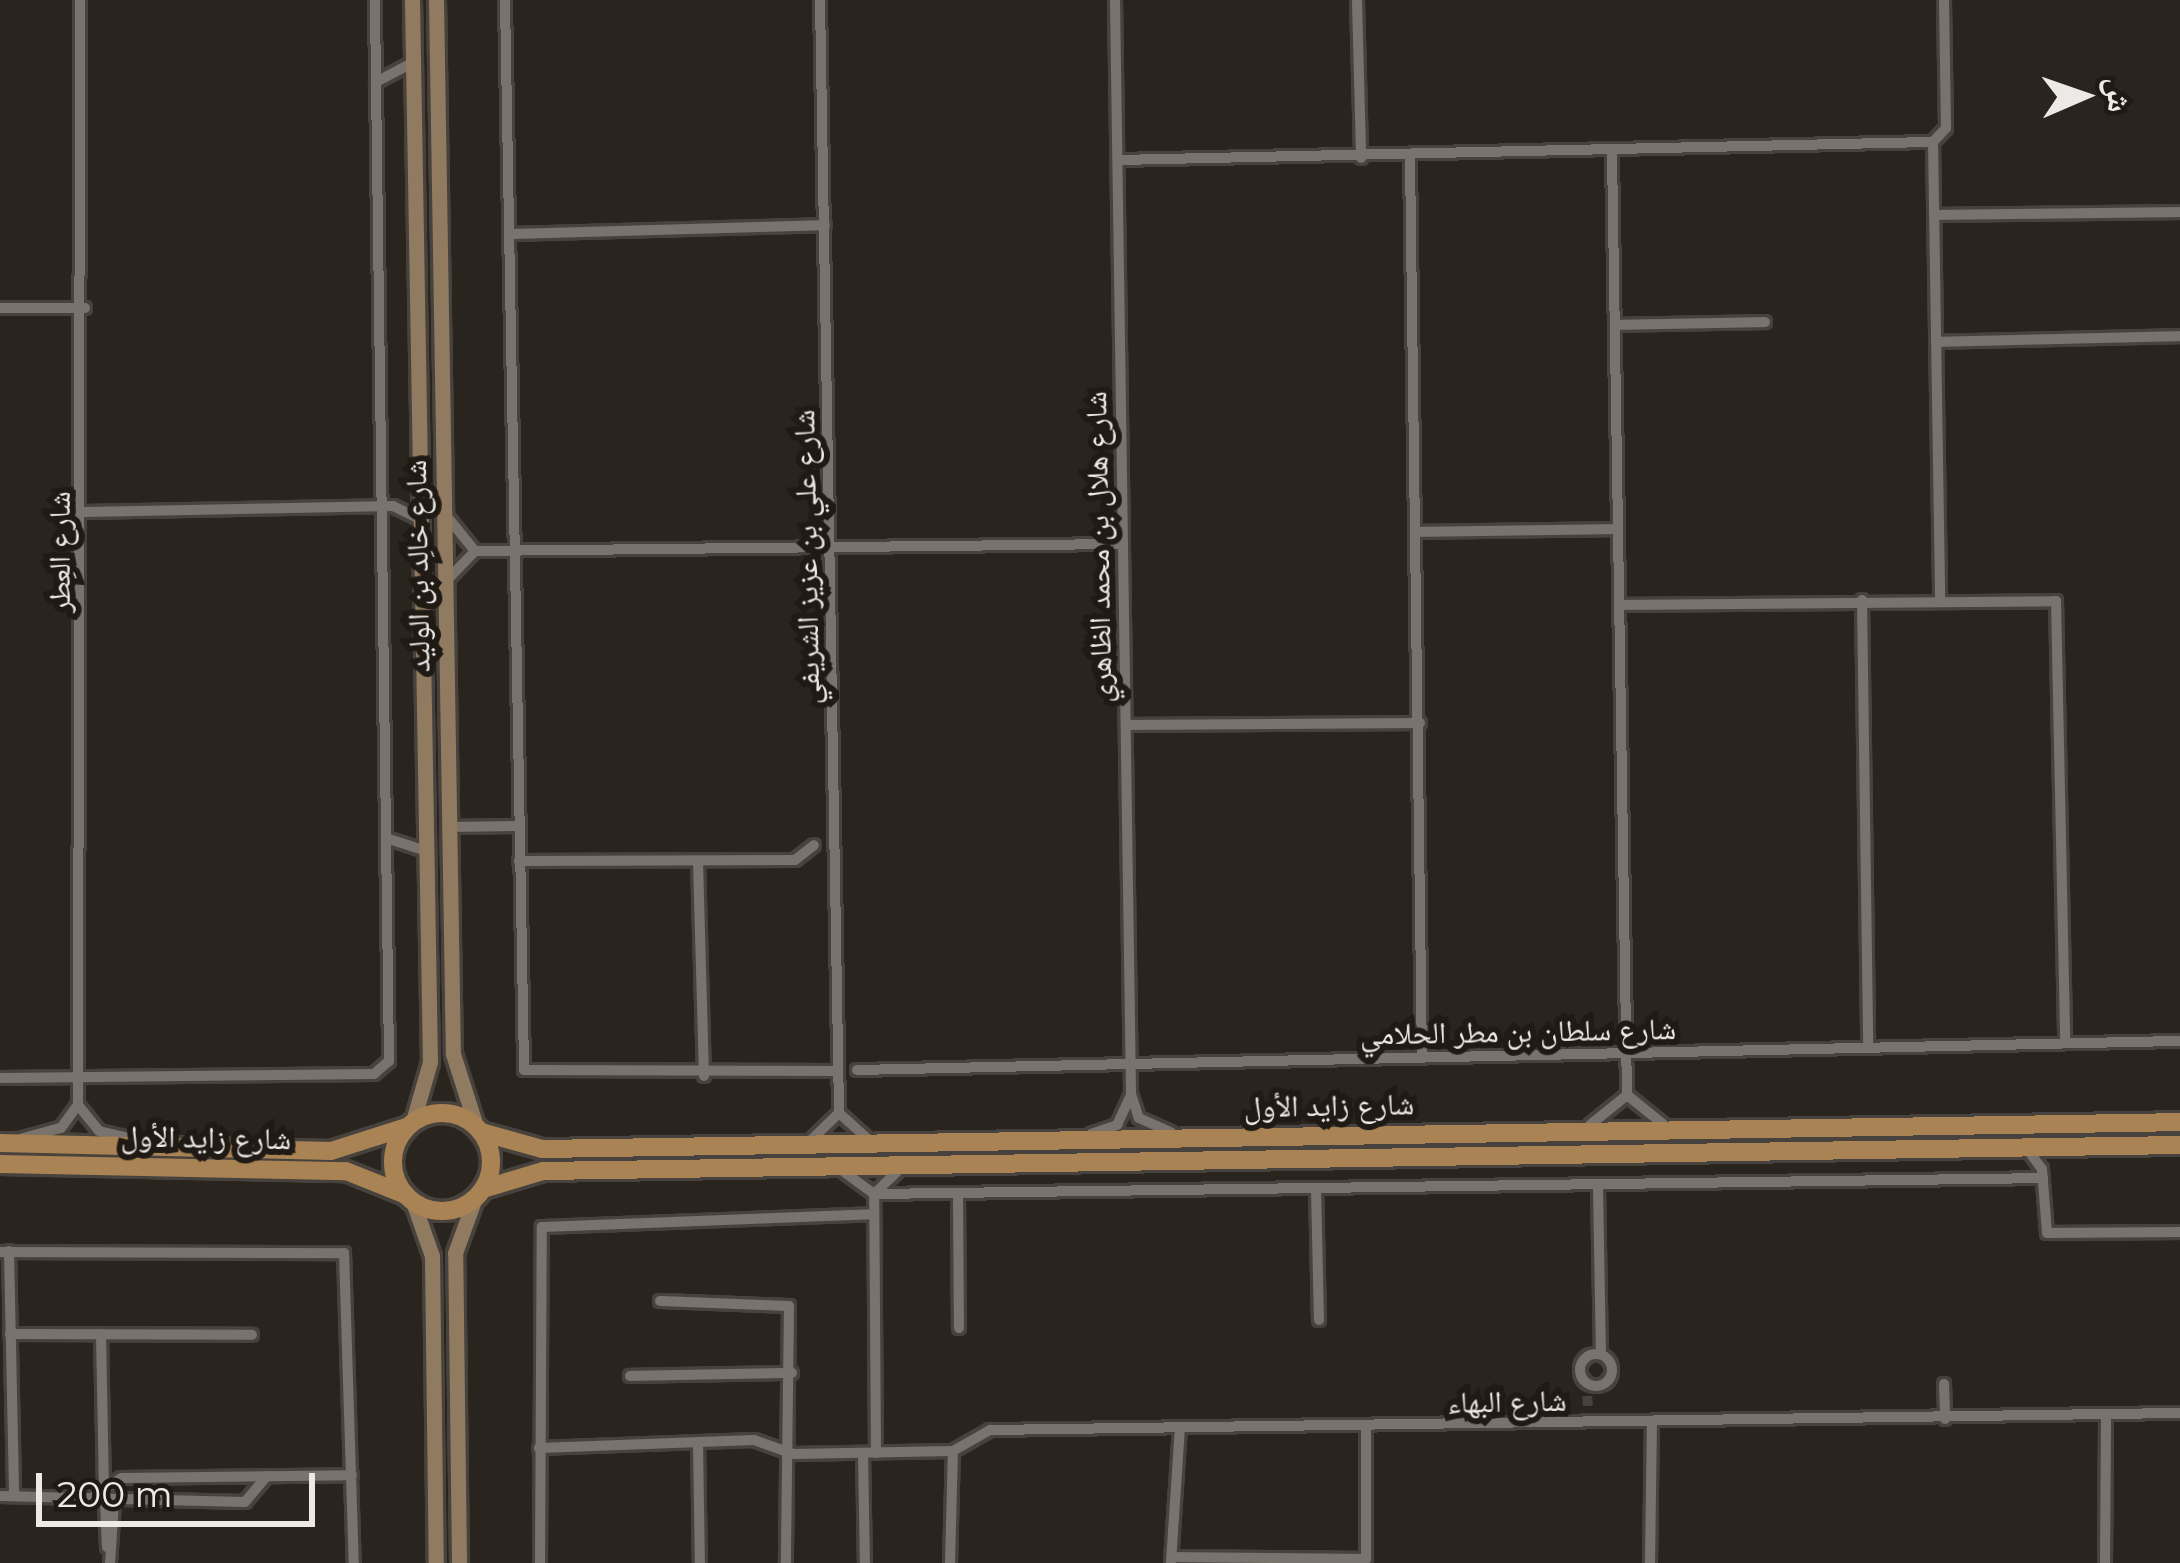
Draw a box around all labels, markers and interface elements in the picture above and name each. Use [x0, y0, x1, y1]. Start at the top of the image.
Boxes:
north arrow [2024, 36, 2144, 156]
text: ش [2099, 77, 2141, 113]
street label: شارع هلال بن محمد الظاهري [1078, 391, 1120, 703]
street label: شارع علي بن عزيز الشريفي [786, 409, 828, 705]
street label: شارع خالِد بن الوليد [398, 459, 438, 673]
street label: شارع العِطر [42, 491, 78, 613]
street label: شارع سلطان بن مطر الحلامي [1360, 1011, 1676, 1053]
street label: شارع زايد الأول [1243, 1087, 1415, 1125]
street label: شارع زايد الأول [120, 1119, 292, 1157]
street label: شارع البهاء [1447, 1383, 1567, 1421]
scale bar [42, 1449, 321, 1523]
text: 200 m [57, 1472, 173, 1516]

